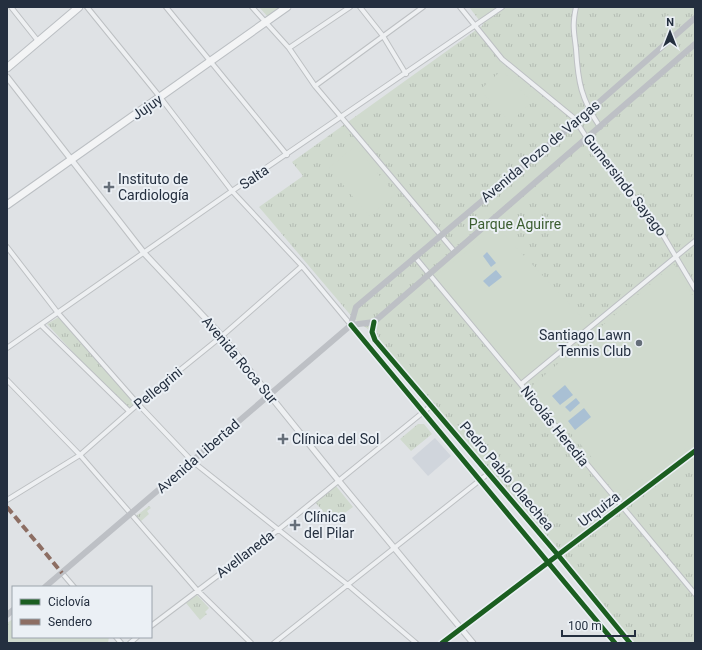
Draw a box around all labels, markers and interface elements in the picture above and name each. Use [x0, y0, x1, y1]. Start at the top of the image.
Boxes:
north arrow [650, 12, 690, 52]
text: N [666, 16, 674, 29]
street label: Jujuy [129, 91, 165, 123]
street label: Avenida Pozo de Vargas [477, 97, 603, 205]
street label: Gumersindo Sayago [580, 131, 670, 239]
street label: Salta [236, 162, 272, 192]
place label: Instituto de Cardiología [118, 171, 189, 203]
marker: Instituto de Cardiología [103, 181, 115, 193]
park label: Parque Aguirre [469, 216, 561, 232]
street label: Avenida Roca Sur [199, 313, 281, 407]
place label: Santiago Lawn Tennis Club [539, 327, 631, 359]
marker: Santiago Lawn Tennis Club [634, 338, 644, 348]
street label: Pellegrini [131, 364, 185, 412]
street label: Nicolás Heredia [518, 383, 592, 469]
street label: Avenida Libertad [153, 416, 243, 496]
street label: Pedro Pablo Olaechea [457, 418, 557, 534]
place label: Clínica del Sol [292, 431, 379, 447]
marker: Clínica del Sol [277, 433, 289, 445]
street label: Urquiza [575, 488, 623, 530]
place label: Clínica del Pilar [304, 509, 354, 541]
marker: Clínica del Pilar [289, 519, 301, 531]
street label: Avellaneda [213, 527, 277, 581]
legend [12, 586, 152, 638]
text: Ciclovía [48, 595, 90, 609]
scale bar [562, 612, 635, 638]
text: Sendero [48, 615, 92, 629]
text: 100 m [568, 619, 602, 633]

